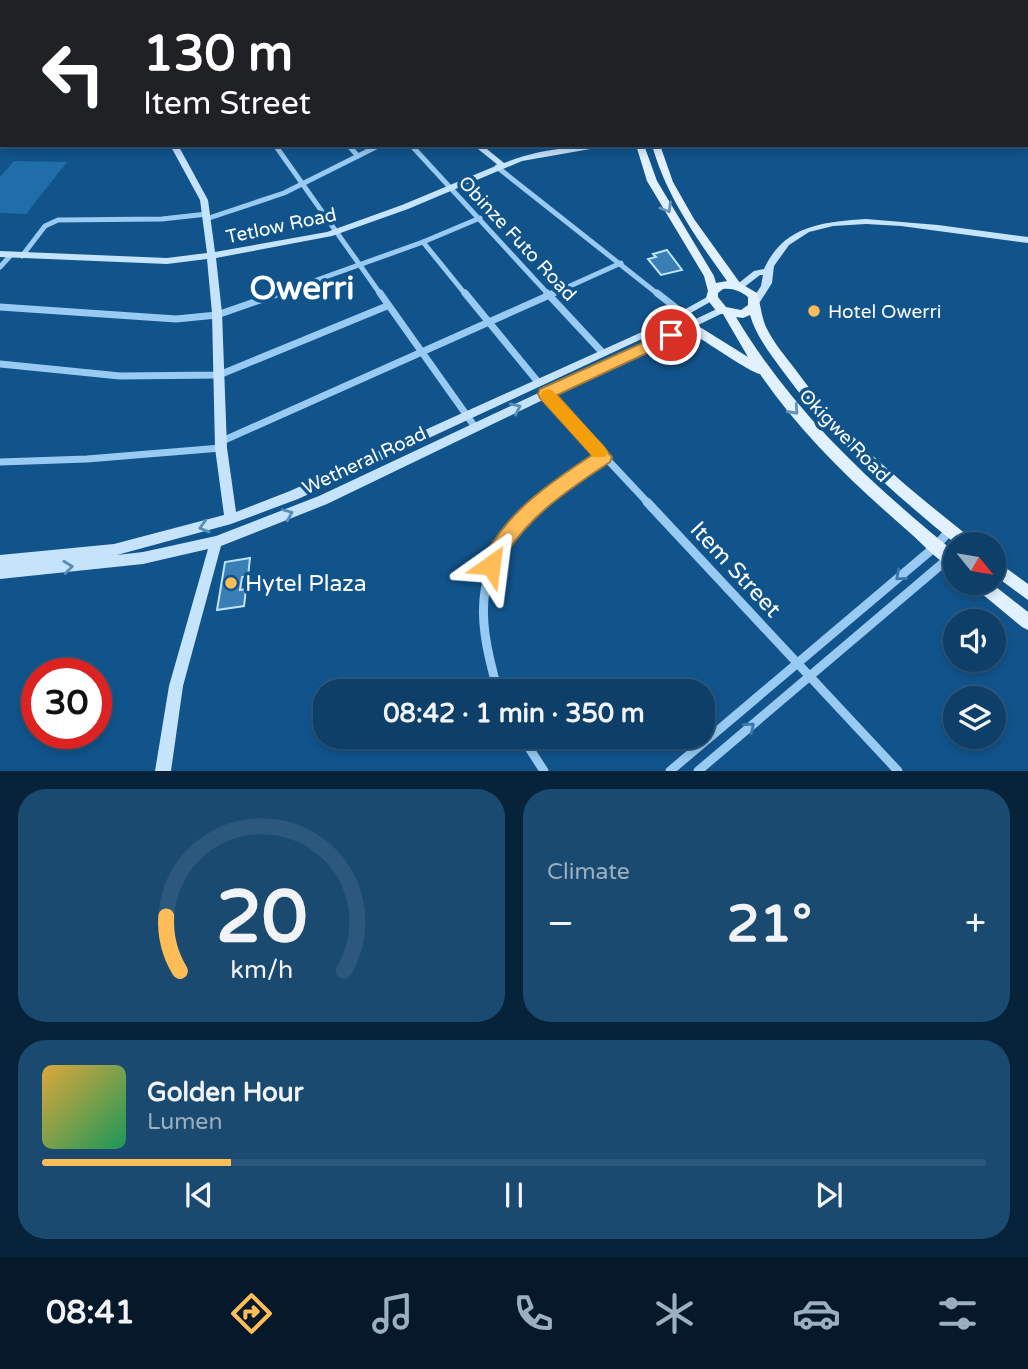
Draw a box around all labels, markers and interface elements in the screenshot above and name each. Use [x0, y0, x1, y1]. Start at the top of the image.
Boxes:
text: 130 m [143, 25, 293, 84]
icon: left [28, 28, 119, 119]
text: Item Street [143, 85, 311, 123]
street label: Obinze Futo Road [454, 172, 581, 306]
one-way arrow [659, 200, 672, 213]
street label: Tetlow Road [224, 204, 338, 248]
district label: Owerri [250, 269, 354, 308]
place label: Hotel Owerri [828, 301, 942, 323]
marker: Hotel Owerri [806, 303, 822, 319]
pin [641, 305, 701, 365]
icon: arrive [652, 316, 690, 354]
street label: Okigwe Road [794, 385, 894, 487]
one-way arrow [509, 402, 521, 416]
one-way arrow [785, 402, 798, 415]
street label: Wetheral Road [299, 423, 430, 499]
one-way arrow [281, 509, 293, 523]
street label: Item Street [684, 516, 787, 624]
one-way arrow [198, 519, 210, 533]
position arrow [454, 528, 528, 602]
north arrow [943, 532, 1006, 595]
map controls [943, 532, 1006, 749]
one-way arrow [63, 560, 74, 575]
one-way arrow [895, 568, 907, 581]
place label: Hytel Plaza [245, 570, 367, 598]
marker: Hytel Plaza [223, 575, 239, 591]
button: sound [943, 609, 1006, 672]
speed limit sign: 30 [21, 658, 112, 749]
button: layers [943, 686, 1006, 749]
text: 08:42 · 1 min · 350 m [383, 698, 645, 729]
one-way arrow [742, 722, 755, 735]
text: Climate [547, 858, 630, 886]
text: 20 [216, 875, 307, 963]
text: 21° [727, 893, 812, 956]
text: − [547, 901, 574, 947]
text: + [965, 901, 986, 947]
text: km/h [230, 955, 293, 985]
text: Golden Hour [147, 1077, 304, 1108]
text: Lumen [147, 1108, 222, 1136]
icon: previous [180, 1176, 218, 1214]
icon: pause [495, 1176, 533, 1214]
icon: next [810, 1176, 848, 1214]
icon: directions [227, 1289, 276, 1338]
icon: music [368, 1289, 417, 1338]
icon: phone [509, 1289, 558, 1338]
icon: climate [650, 1289, 699, 1338]
icon: car [792, 1289, 841, 1338]
icon: filters [933, 1289, 982, 1338]
text: 08:41 [46, 1294, 135, 1332]

